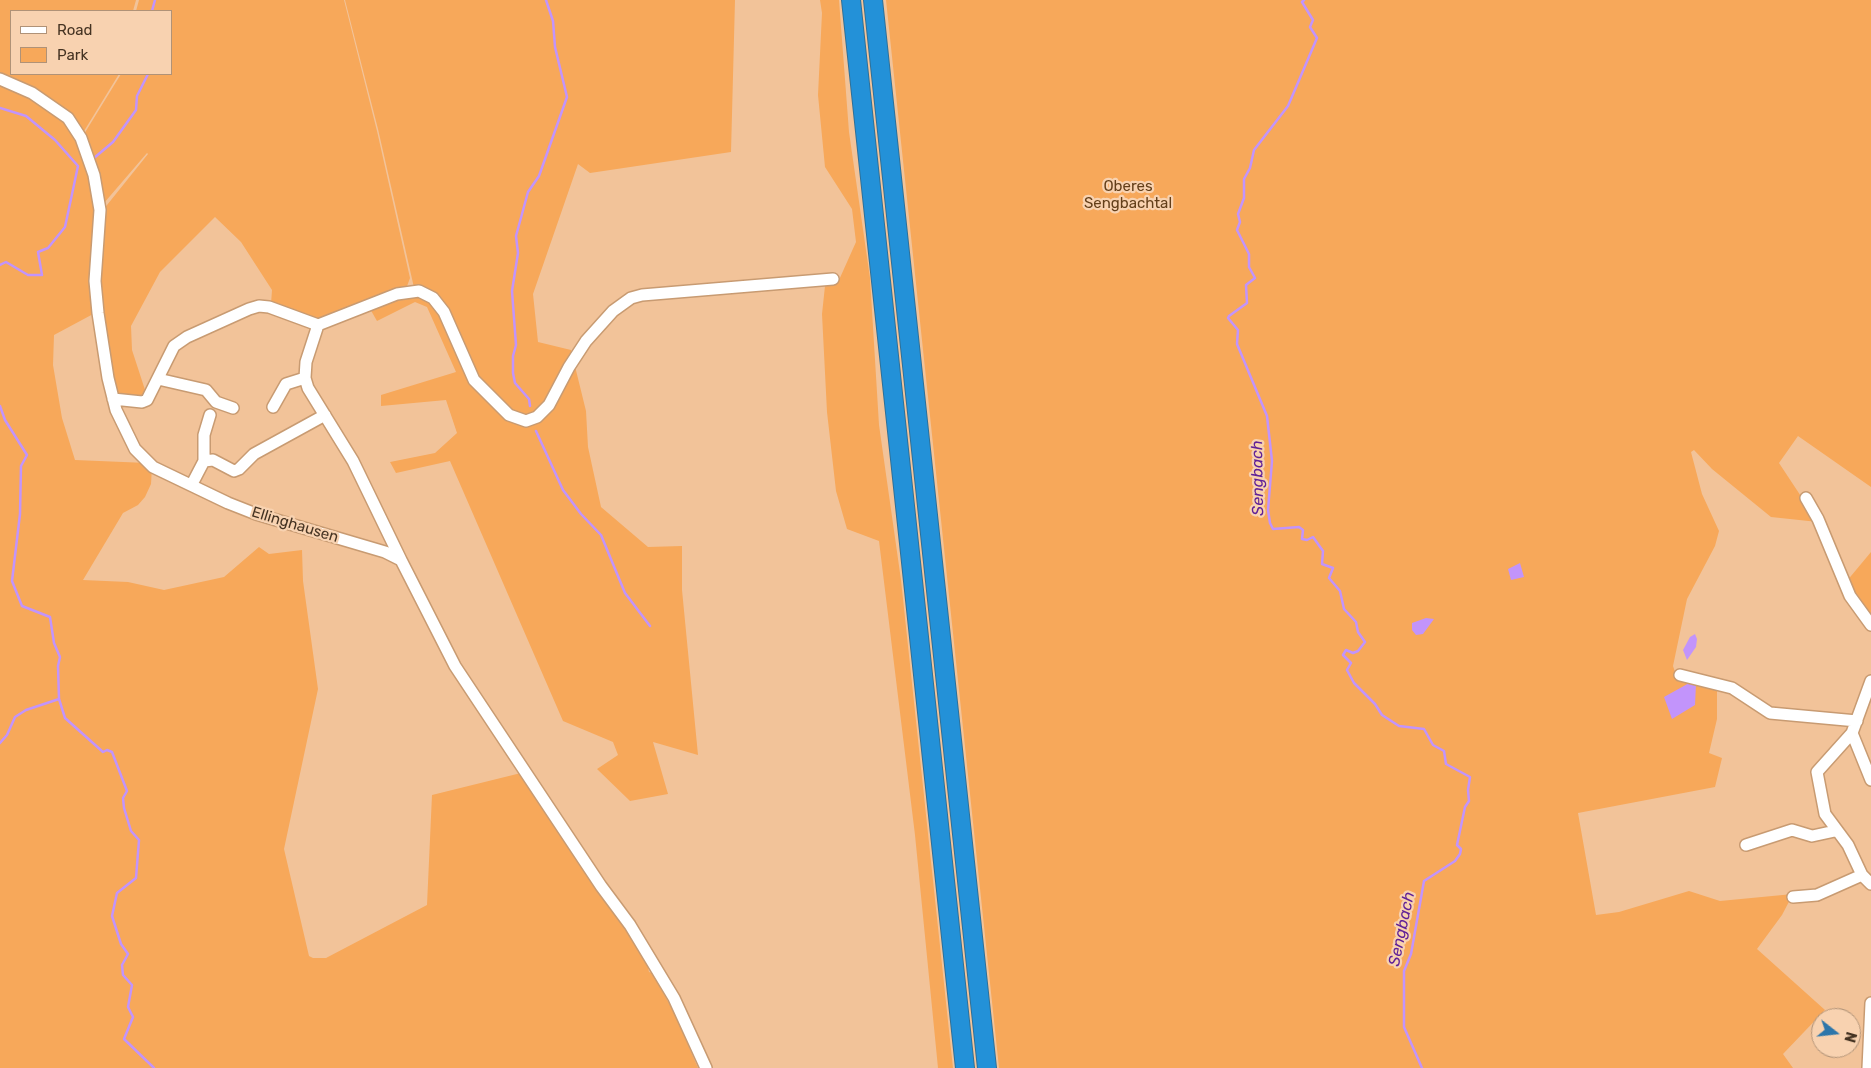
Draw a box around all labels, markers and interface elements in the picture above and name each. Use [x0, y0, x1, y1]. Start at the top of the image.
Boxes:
legend [10, 10, 172, 75]
text: Road [57, 21, 93, 39]
text: Park [57, 46, 88, 64]
park label: Oberes Sengbachtal [1084, 178, 1172, 213]
water label: Sengbach [1248, 440, 1268, 516]
street label: Ellinghausen [250, 503, 340, 547]
water label: Sengbach [1385, 890, 1419, 968]
north arrow [1811, 1008, 1861, 1058]
text: N [1840, 1030, 1860, 1044]

